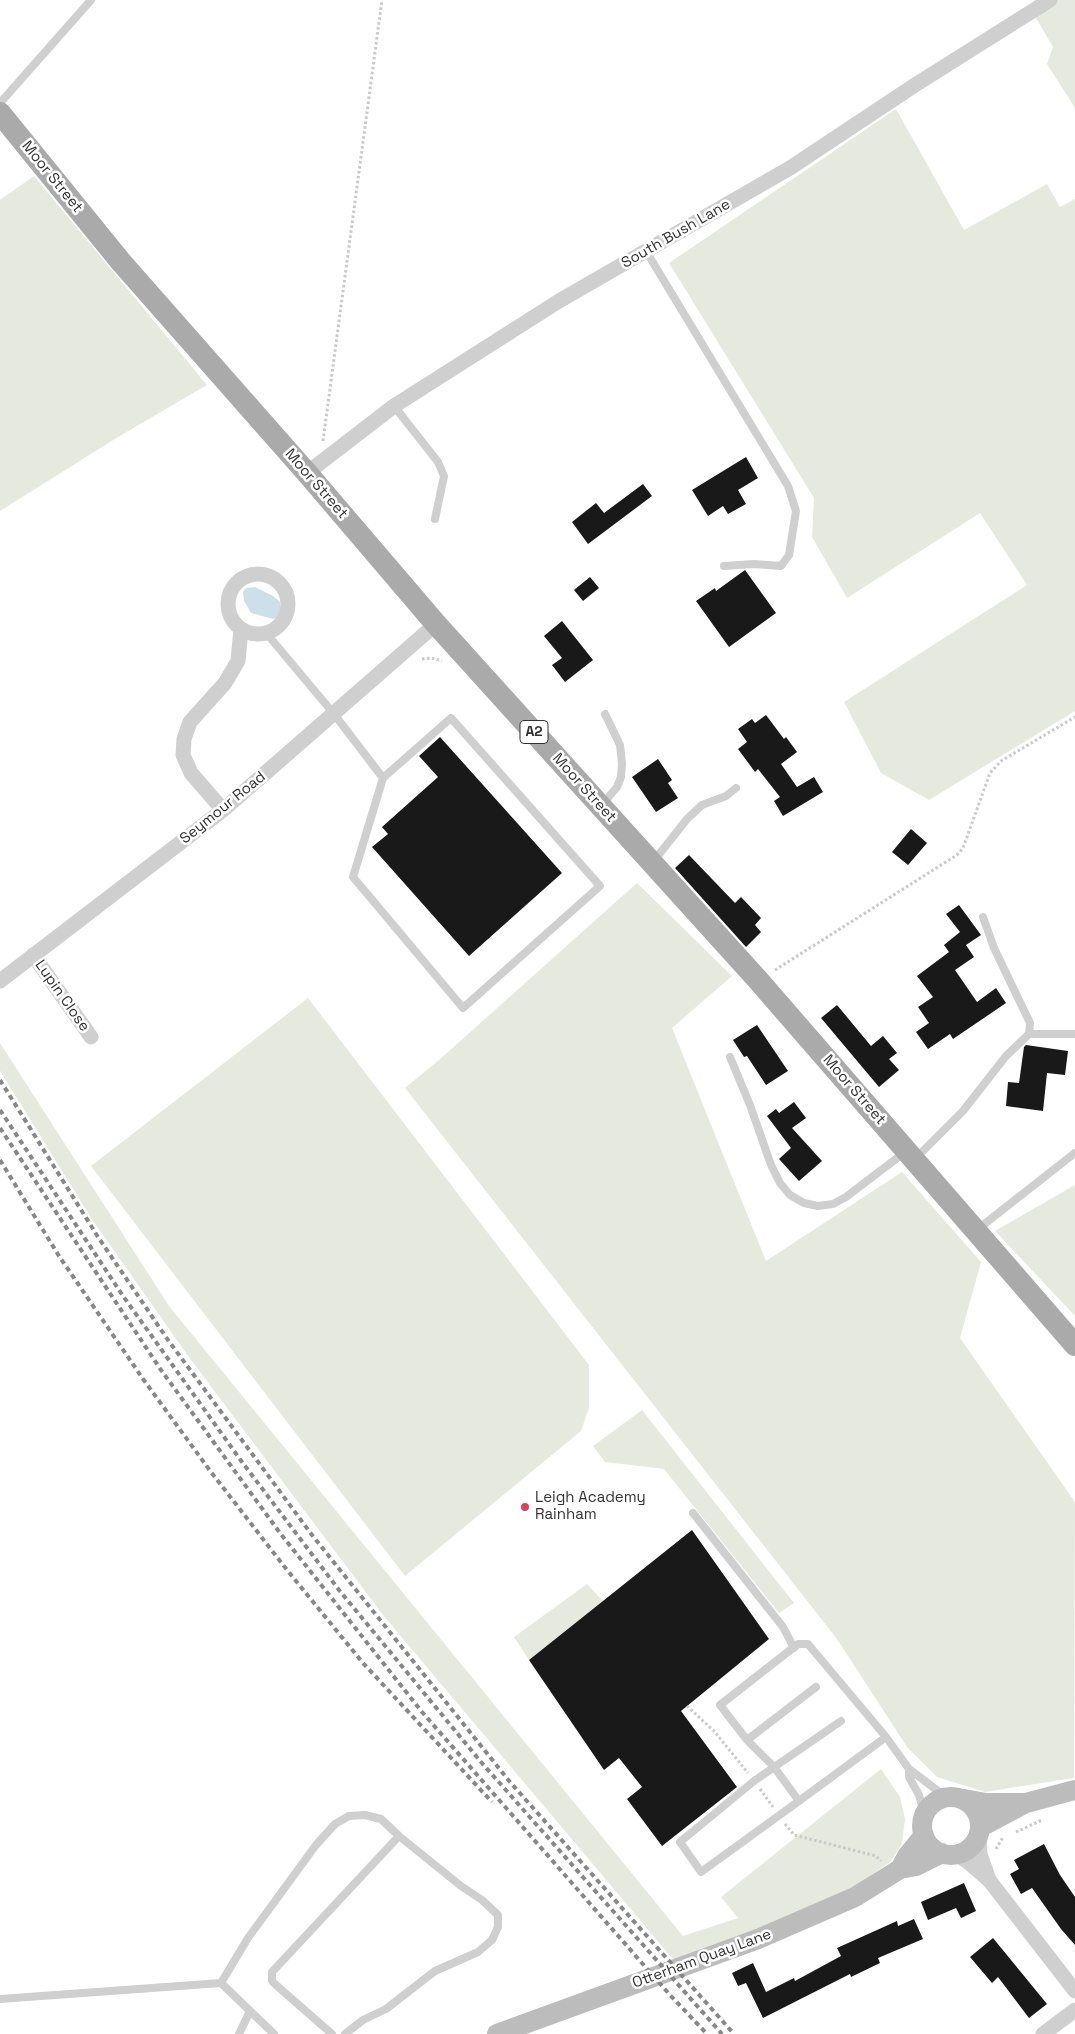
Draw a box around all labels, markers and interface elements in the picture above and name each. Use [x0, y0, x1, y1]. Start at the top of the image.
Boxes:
street label: Moor Street [18, 138, 86, 216]
street label: South Bush Lane [618, 196, 734, 272]
street label: Moor Street [281, 445, 351, 523]
road number: A2 [520, 720, 548, 744]
street label: Moor Street [548, 750, 620, 826]
street label: Seymour Road [177, 768, 269, 848]
street label: Lupin Close [31, 957, 93, 1035]
street label: Moor Street [819, 1051, 889, 1129]
place label: Leigh Academy Rainham [535, 1489, 646, 1524]
marker: Leigh Academy Rainham [519, 1501, 531, 1513]
street label: Otterham Quay Lane [630, 1925, 774, 1993]

